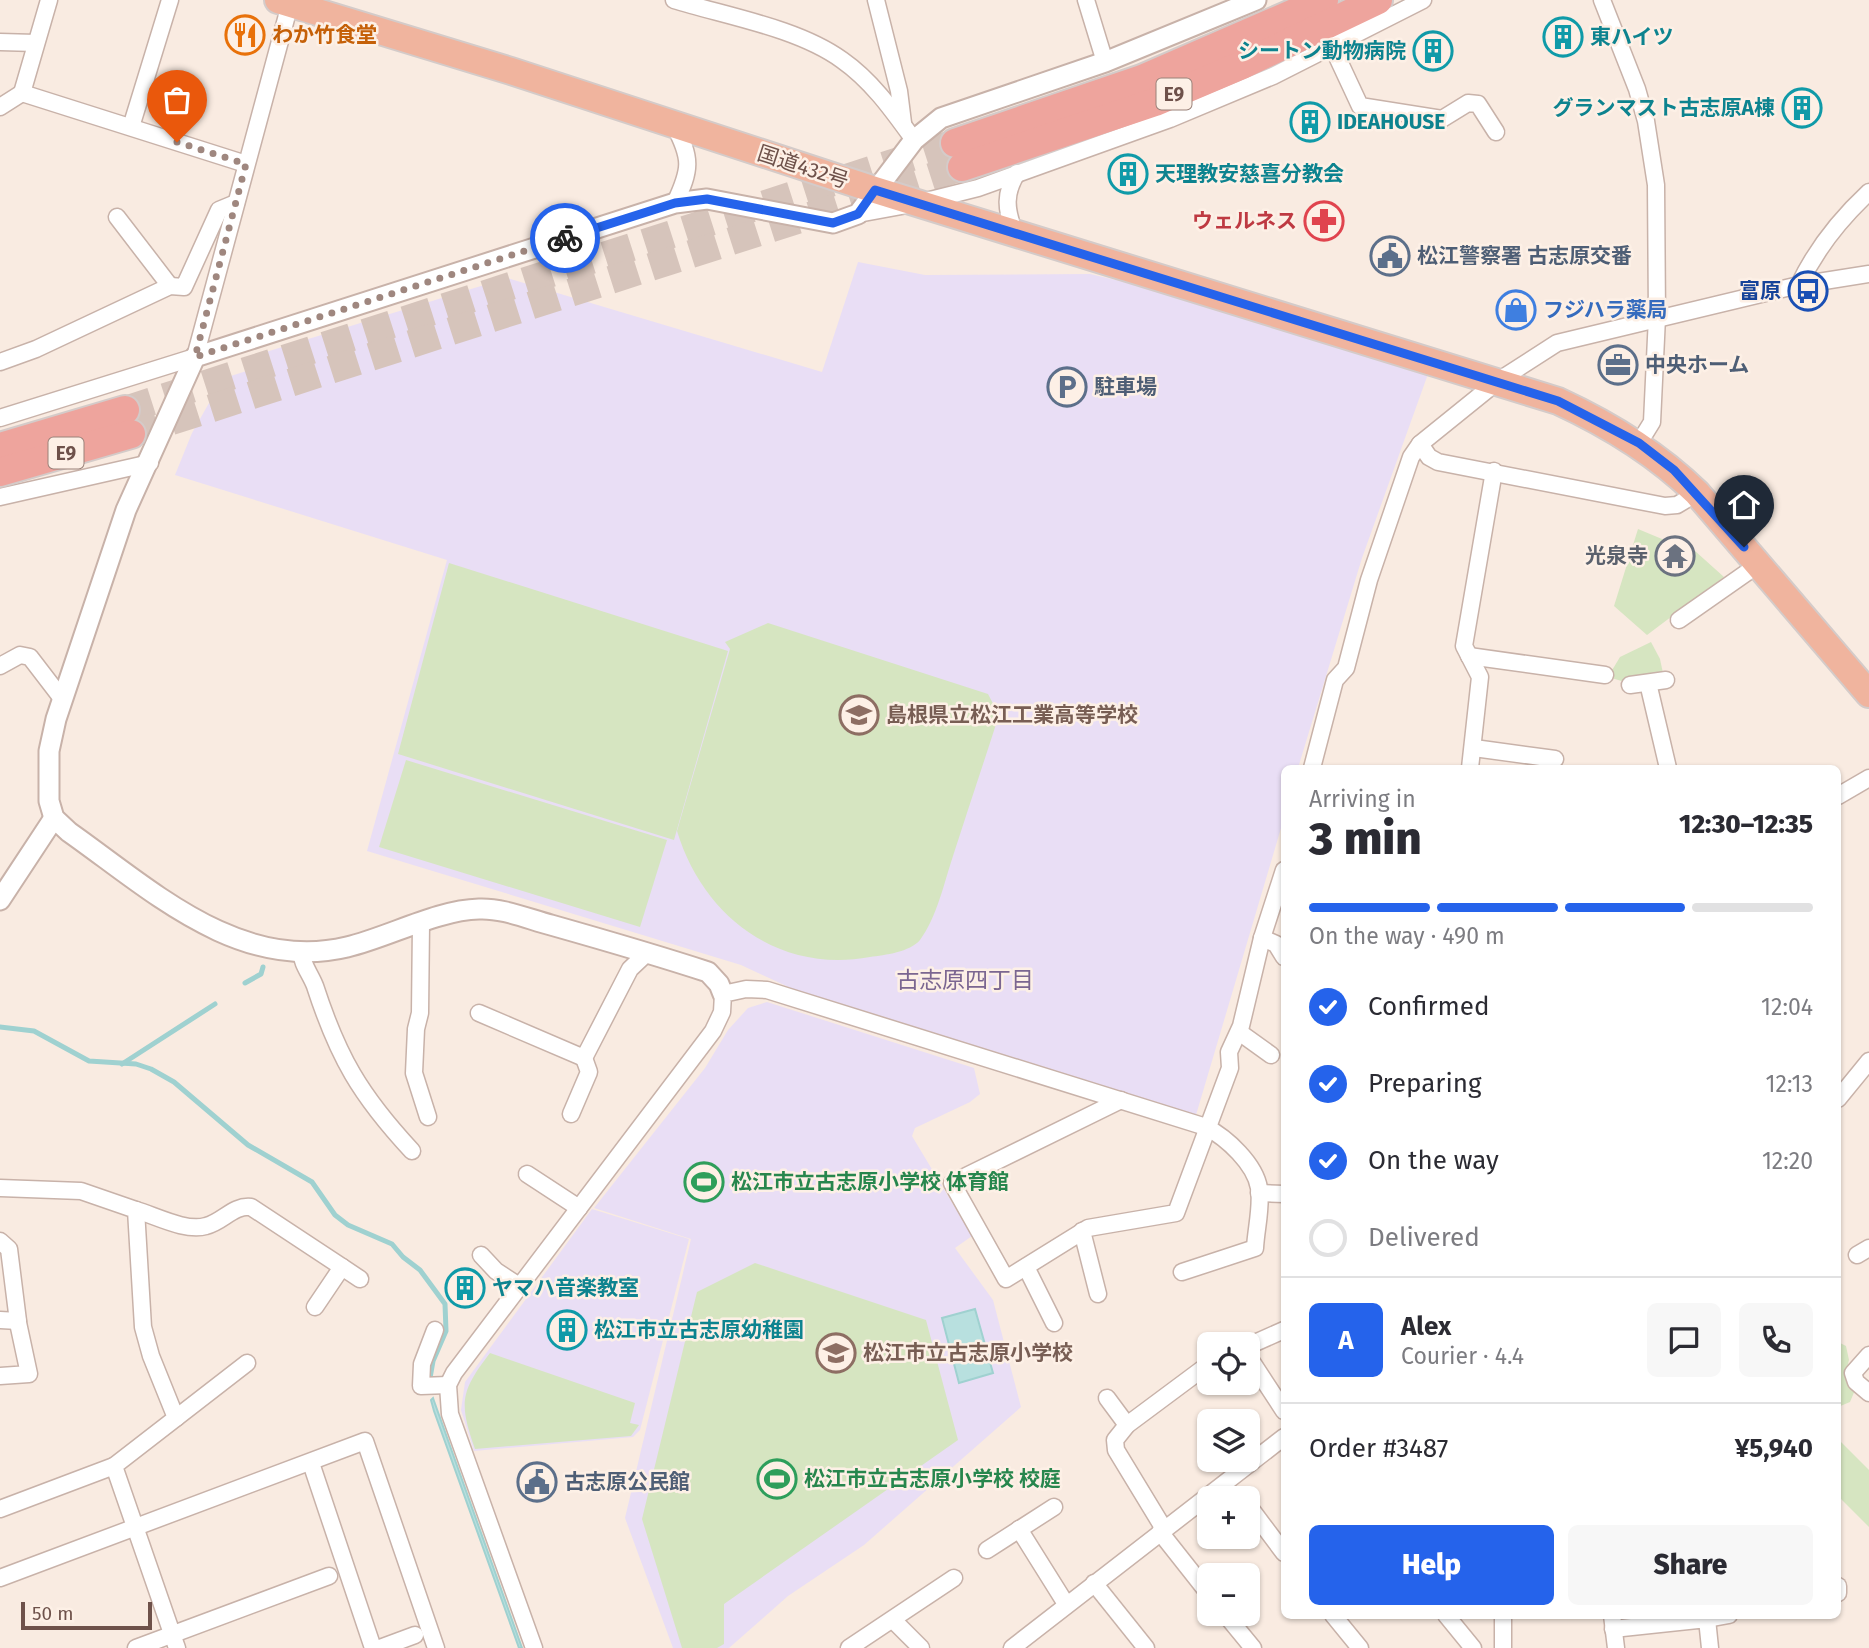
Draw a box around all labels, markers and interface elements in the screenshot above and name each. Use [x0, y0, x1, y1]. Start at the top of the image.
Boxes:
restaurant icon: わか竹食堂 [224, 14, 266, 56]
building icon: 東ハイツ [1542, 16, 1584, 58]
place label: わか竹食堂 [272, 22, 377, 48]
place label: 東ハイツ [1590, 24, 1674, 50]
building icon: シートン動物病院 [1412, 30, 1454, 72]
place label: シートン動物病院 [1238, 38, 1406, 64]
pin [147, 70, 207, 142]
road number: E9 [1156, 78, 1192, 110]
icon: bag [158, 81, 196, 119]
building icon: グランマスト古志原A棟 [1781, 87, 1823, 129]
place label: グランマスト古志原A棟 [1553, 95, 1775, 121]
building icon: IDEAHOUSE [1289, 101, 1331, 143]
place label: IDEAHOUSE [1337, 109, 1445, 135]
street label: 国道432号 [754, 140, 852, 194]
building icon: 天理教安慈喜分教会 [1107, 153, 1149, 195]
place label: 天理教安慈喜分教会 [1155, 161, 1344, 187]
pharmacy icon: ウェルネス [1303, 200, 1345, 242]
courier [530, 203, 600, 273]
place label: ウェルネス [1192, 208, 1297, 234]
icon: bike [546, 219, 584, 257]
public building icon: 松江警察署 古志原交番 [1369, 235, 1411, 277]
place label: 松江警察署 古志原交番 [1417, 243, 1632, 269]
bus stop icon: 富原 [1787, 270, 1829, 312]
place label: 富原 [1739, 278, 1781, 304]
shop icon: フジハラ薬局 [1495, 289, 1537, 331]
place label: フジハラ薬局 [1543, 297, 1668, 323]
office icon: 中央ホーム [1597, 344, 1639, 386]
place label: 中央ホーム [1645, 352, 1749, 378]
parking icon: 駐車場 [1046, 366, 1088, 408]
place label: 駐車場 [1094, 374, 1157, 400]
road number: E9 [48, 437, 84, 468]
pin [1714, 475, 1774, 547]
icon: home [1725, 486, 1763, 524]
temple icon: 光泉寺 [1654, 535, 1696, 577]
place label: 光泉寺 [1585, 543, 1648, 569]
school or university icon: 島根県立松江工業高等学校 [838, 694, 880, 736]
place label: 島根県立松江工業高等学校 [886, 702, 1138, 728]
text: Arriving in [1309, 785, 1416, 813]
text: 12:30–12:35 [1679, 809, 1813, 840]
text: 3 min [1309, 811, 1422, 866]
text: On the way · 490 m [1309, 922, 1505, 950]
district label: 古志原四丁目 [896, 966, 1034, 994]
icon: check [1309, 988, 1347, 1026]
text: Confirmed [1368, 991, 1489, 1022]
text: 12:04 [1761, 993, 1813, 1021]
icon: check [1309, 1065, 1347, 1103]
text: Preparing [1368, 1068, 1481, 1099]
text: 12:13 [1766, 1070, 1813, 1098]
icon: check [1309, 1142, 1347, 1180]
text: On the way [1368, 1145, 1499, 1176]
text: 12:20 [1762, 1147, 1813, 1175]
sports icon: 松江市立古志原小学校 体育館 [683, 1161, 725, 1203]
place label: 松江市立古志原小学校 体育館 [731, 1169, 1009, 1195]
text: Delivered [1368, 1222, 1480, 1253]
building icon: ヤマハ音楽教室 [444, 1267, 486, 1309]
place label: ヤマハ音楽教室 [492, 1275, 639, 1301]
button: chat [1647, 1303, 1721, 1377]
button: phone [1739, 1303, 1813, 1377]
building icon: 松江市立古志原幼稚園 [546, 1309, 588, 1351]
text: Alex [1401, 1311, 1451, 1342]
place label: 松江市立古志原幼稚園 [594, 1317, 804, 1343]
text: A [1338, 1325, 1354, 1356]
school or university icon: 松江市立古志原小学校 [815, 1332, 857, 1374]
map controls [1197, 1332, 1260, 1626]
button: locate [1197, 1332, 1260, 1395]
place label: 松江市立古志原小学校 [863, 1340, 1073, 1366]
text: Courier · 4.4 [1401, 1342, 1524, 1370]
button: layers [1197, 1409, 1260, 1472]
text: Order #3487 [1309, 1433, 1448, 1464]
text: ¥5,940 [1735, 1433, 1813, 1464]
sports icon: 松江市立古志原小学校 校庭 [756, 1458, 798, 1500]
public building icon: 古志原公民館 [516, 1461, 558, 1503]
place label: 松江市立古志原小学校 校庭 [804, 1466, 1061, 1492]
place label: 古志原公民館 [564, 1469, 690, 1495]
button: + [1197, 1486, 1260, 1549]
button: Help [1309, 1525, 1554, 1605]
button: Share [1568, 1525, 1813, 1605]
button: − [1197, 1563, 1260, 1626]
scale bar [21, 1599, 152, 1631]
text: 50 m [32, 1602, 73, 1625]

